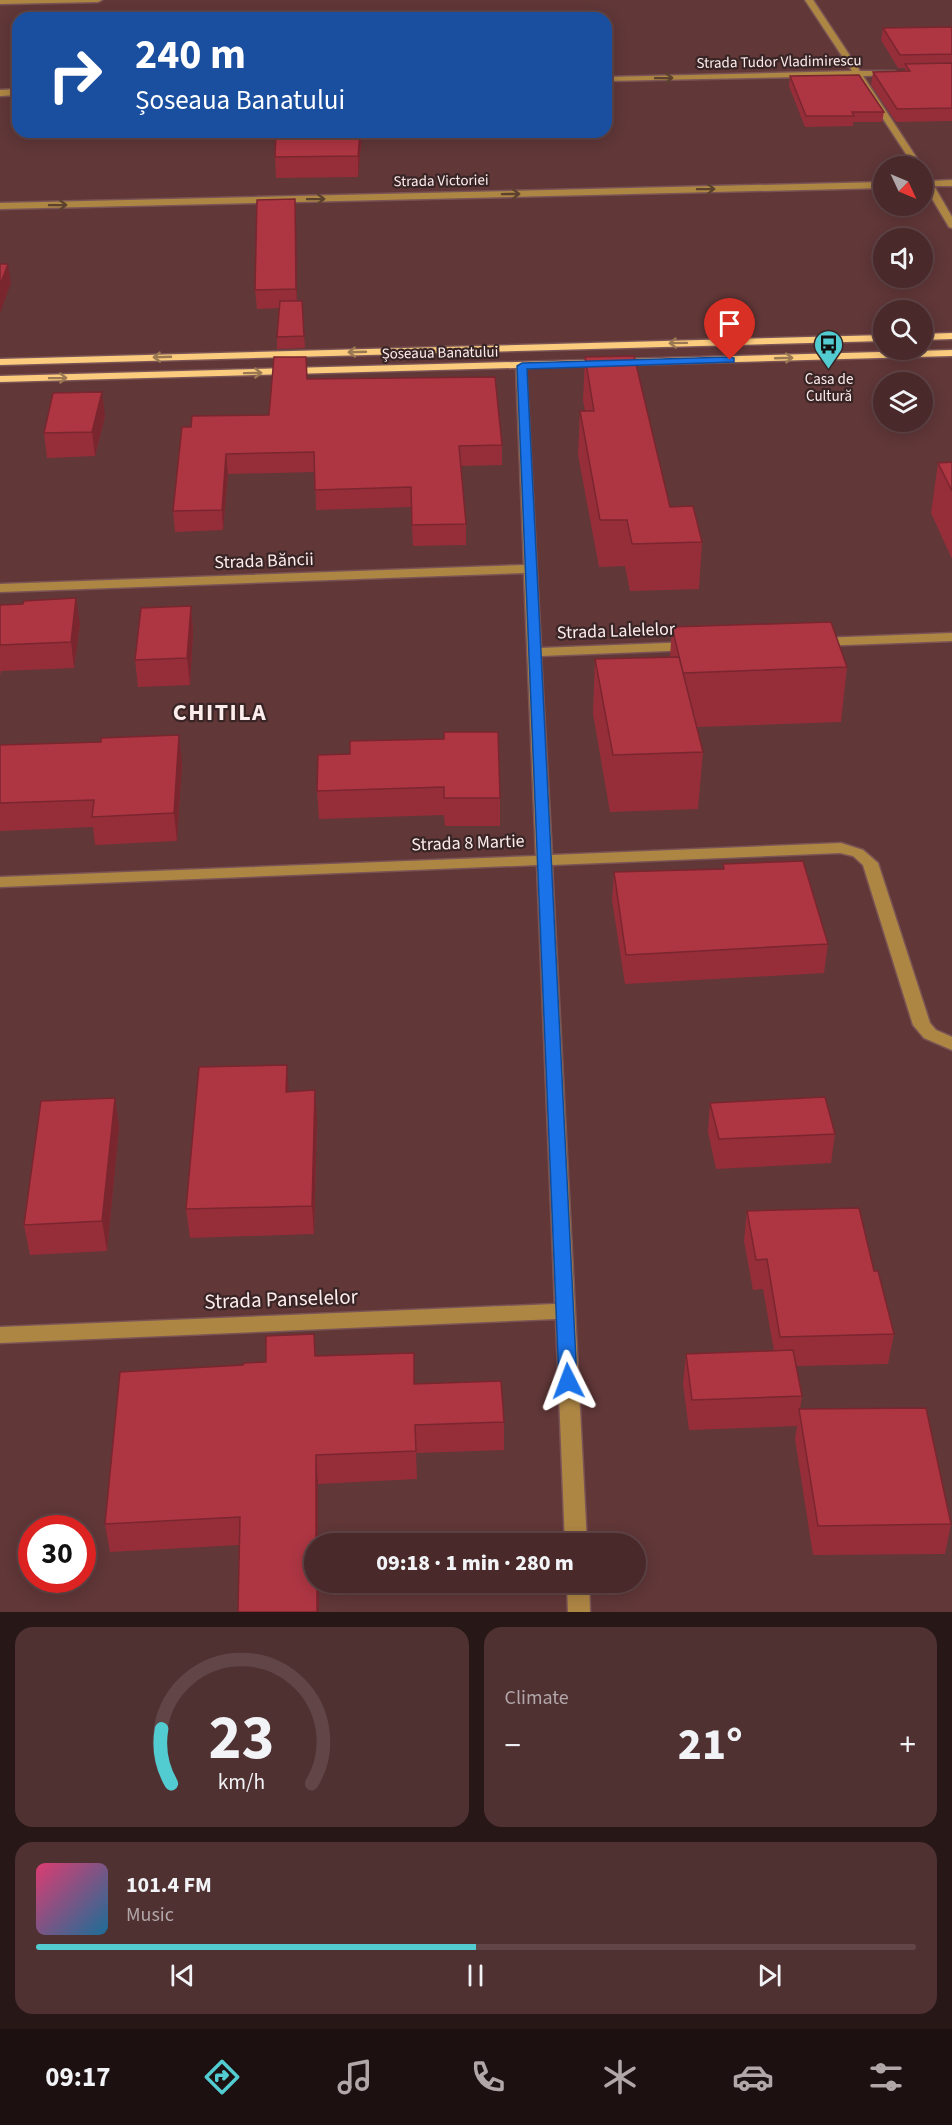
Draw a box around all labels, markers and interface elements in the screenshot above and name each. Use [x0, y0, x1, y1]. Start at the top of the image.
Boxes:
text: 240 m [135, 25, 246, 85]
icon: right [36, 36, 114, 114]
street label: Strada Tudor Vladimirescu [696, 50, 862, 74]
one-way arrow [654, 72, 674, 84]
text: Șoseaua Banatului [135, 81, 345, 120]
north arrow [873, 156, 933, 216]
map controls [873, 156, 933, 432]
street label: Strada Victoriei [393, 170, 489, 192]
one-way arrow [696, 183, 716, 195]
one-way arrow [501, 188, 521, 200]
one-way arrow [306, 193, 326, 204]
one-way arrow [48, 199, 68, 211]
button: sound [873, 228, 933, 288]
pin [704, 298, 755, 360]
button: search [873, 300, 933, 360]
icon: arrive [713, 307, 746, 340]
bus stop icon: Casa de Cultură [813, 328, 845, 370]
one-way arrow [669, 337, 689, 349]
street label: Șoseaua Banatului [381, 341, 499, 365]
one-way arrow [348, 346, 368, 357]
one-way arrow [153, 352, 173, 363]
one-way arrow [774, 353, 794, 364]
one-way arrow [243, 367, 263, 378]
place label: Casa de Cultură [805, 369, 853, 407]
one-way arrow [48, 372, 68, 383]
button: layers [873, 372, 933, 432]
street label: Strada Băncii [214, 547, 314, 575]
street label: Strada Lalelelor [556, 616, 676, 646]
district label: CHITILA [173, 695, 267, 730]
street label: Strada 8 Martie [411, 829, 525, 857]
street label: Strada Panselelor [204, 1281, 359, 1317]
position arrow [536, 1349, 600, 1413]
speed limit sign: 30 [18, 1515, 96, 1593]
text: 09:18 · 1 min · 280 m [376, 1547, 574, 1579]
text: Climate [505, 1684, 569, 1712]
text: 23 [209, 1694, 275, 1783]
text: 21° [678, 1713, 743, 1777]
text: − [505, 1722, 521, 1769]
text: + [900, 1722, 916, 1769]
text: km/h [218, 1767, 266, 1798]
text: 101.4 FM [126, 1869, 212, 1901]
text: Music [126, 1901, 174, 1929]
icon: previous [166, 1959, 199, 1992]
icon: pause [459, 1959, 492, 1992]
icon: next [753, 1959, 786, 1992]
icon: directions [201, 2056, 243, 2098]
icon: music [334, 2056, 376, 2098]
icon: phone [467, 2056, 509, 2098]
icon: climate [599, 2056, 641, 2098]
icon: car [732, 2056, 774, 2098]
icon: filters [865, 2056, 907, 2098]
text: 09:17 [45, 2058, 110, 2097]

